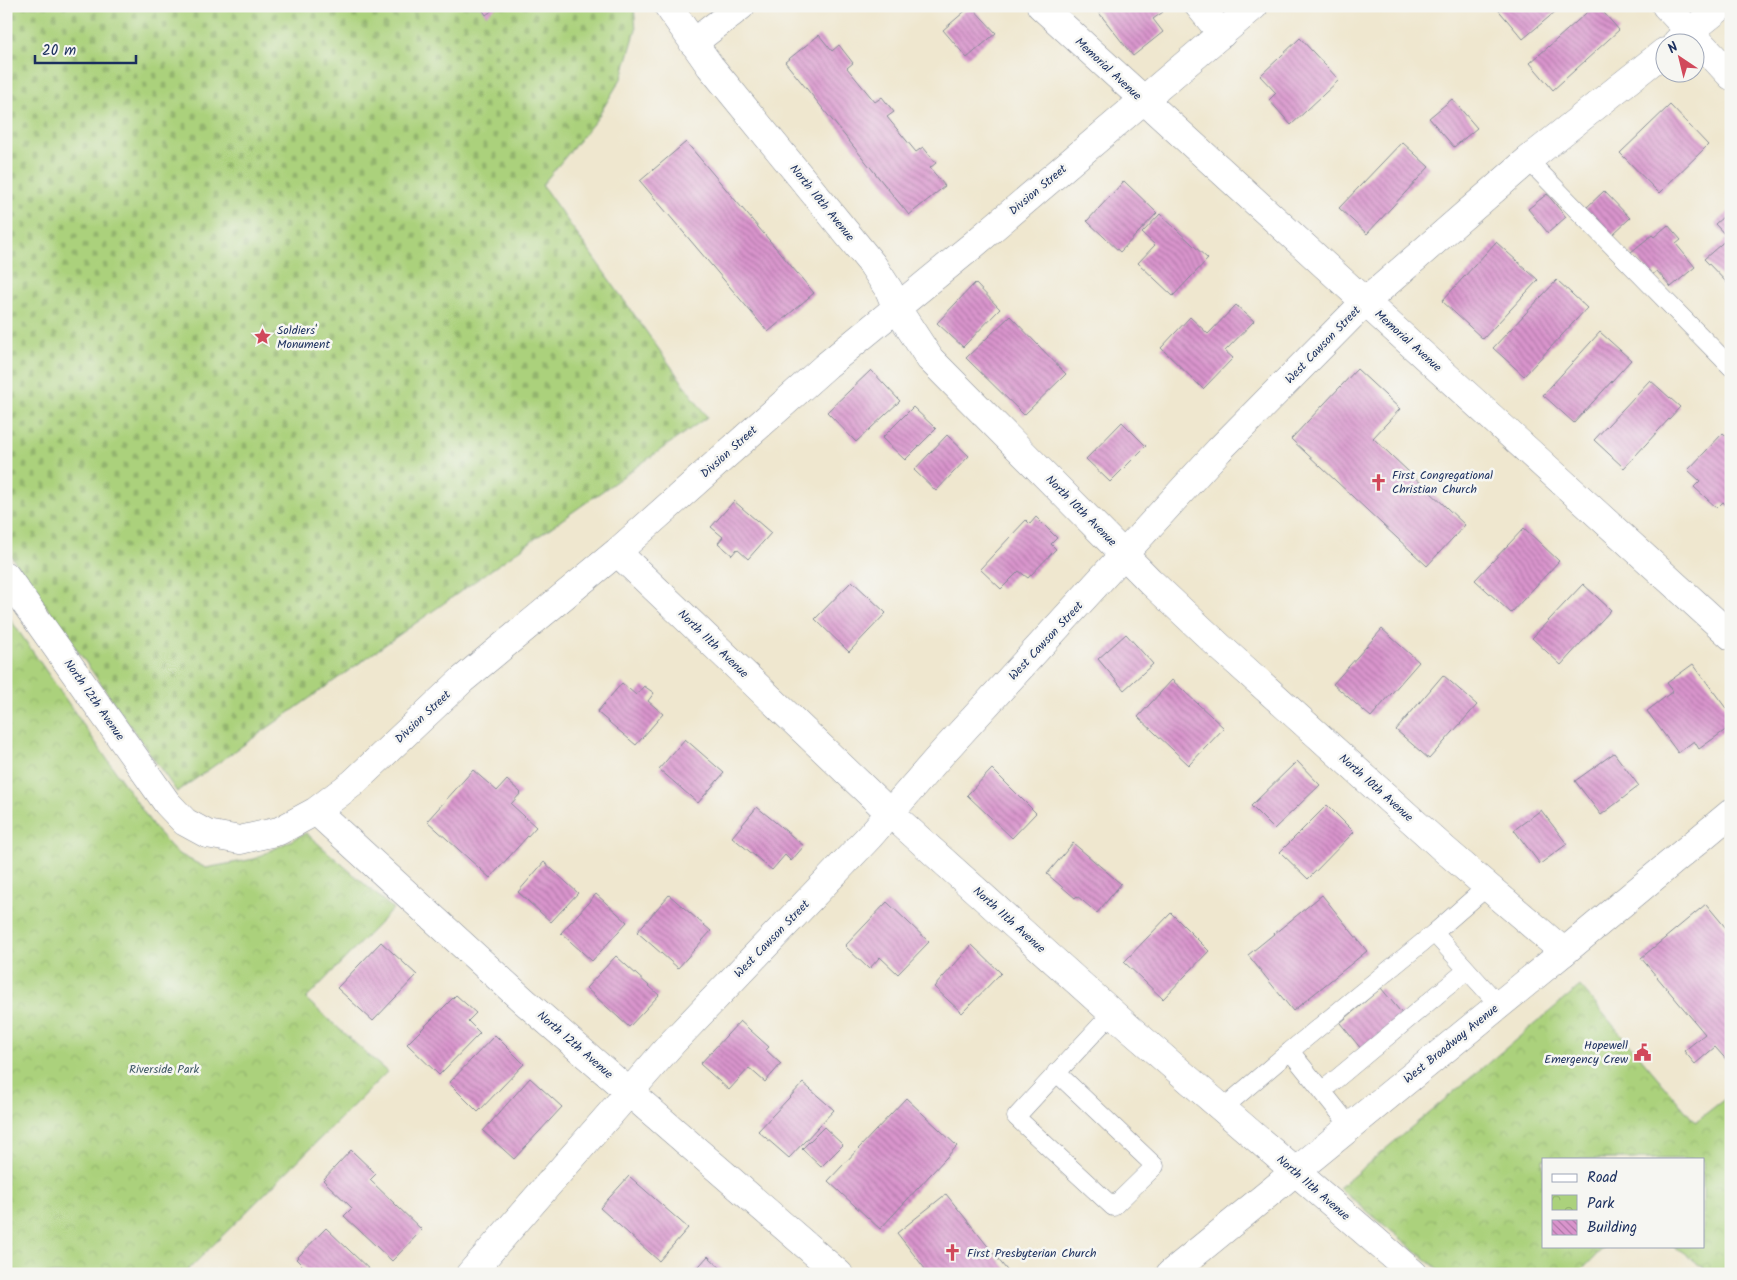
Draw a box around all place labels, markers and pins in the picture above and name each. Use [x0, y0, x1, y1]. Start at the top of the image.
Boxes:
place label: Soldiers' Monument [277, 321, 330, 354]
place icon: Soldiers' Monument [253, 327, 273, 347]
place label: First Congregational Christian Church [1392, 466, 1493, 499]
church icon: First Congregational Christian Church [1368, 472, 1388, 492]
place label: Hopewell Emergency Crew [1544, 1036, 1629, 1069]
public building icon: Hopewell Emergency Crew [1632, 1042, 1652, 1062]
church icon: First Presbyterian Church [943, 1243, 963, 1263]
place label: First Presbyterian Church [967, 1244, 1096, 1263]

